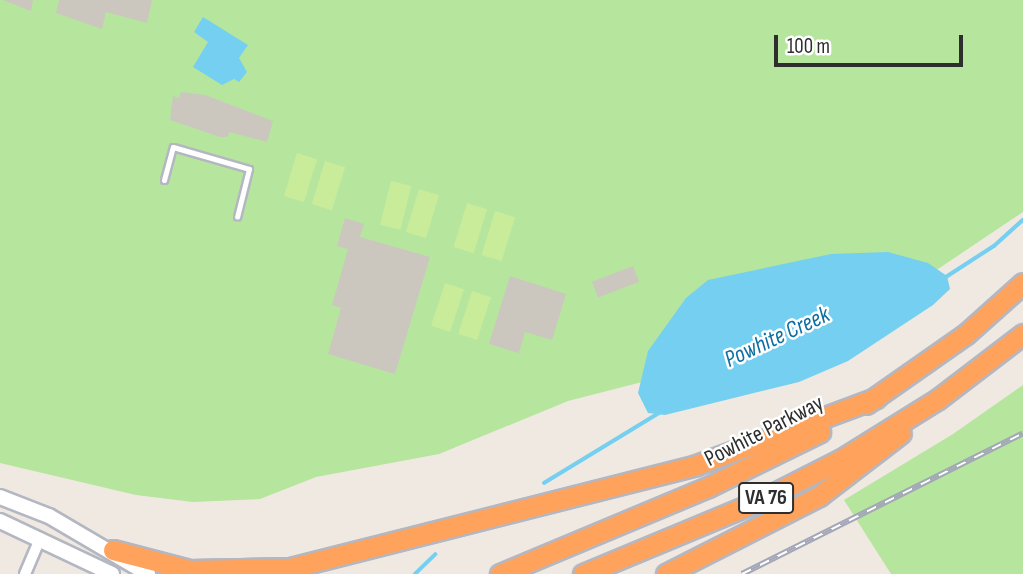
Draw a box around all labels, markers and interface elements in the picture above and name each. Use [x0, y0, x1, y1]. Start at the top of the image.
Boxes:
scale bar [778, 21, 967, 65]
text: 100 m [787, 34, 830, 59]
water label: Powhite Creek [720, 300, 834, 374]
street label: Powhite Parkway [700, 389, 828, 473]
road number: VA 76 [738, 480, 794, 516]

